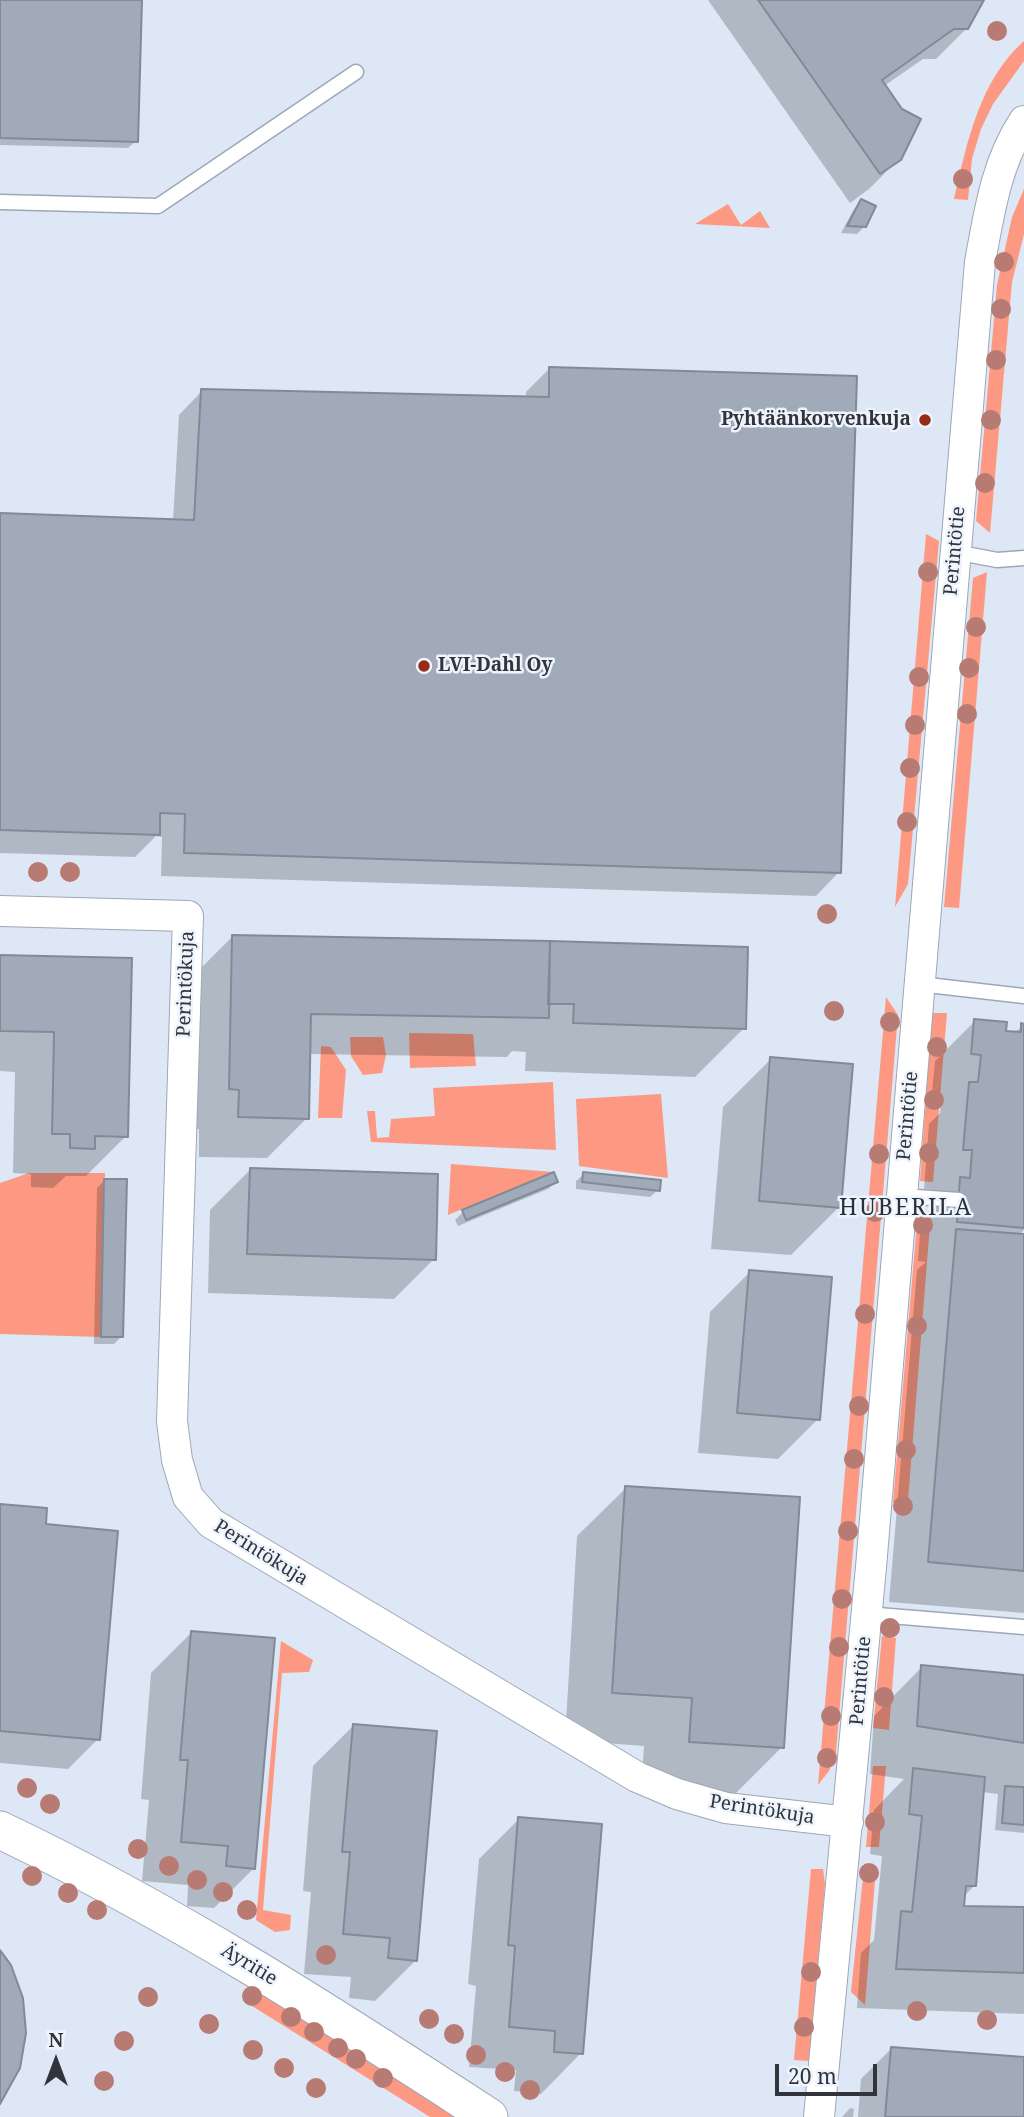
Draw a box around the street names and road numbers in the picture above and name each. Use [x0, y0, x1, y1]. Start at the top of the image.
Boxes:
street label: Perintötie [940, 505, 970, 597]
street label: Perintökuja [173, 931, 199, 1037]
street label: Perintötie [893, 1070, 923, 1162]
street label: Perintökuja [210, 1515, 312, 1591]
street label: Perintötie [846, 1635, 876, 1727]
street label: Perintökuja [708, 1790, 816, 1830]
street label: Äyritie [217, 1939, 281, 1991]

